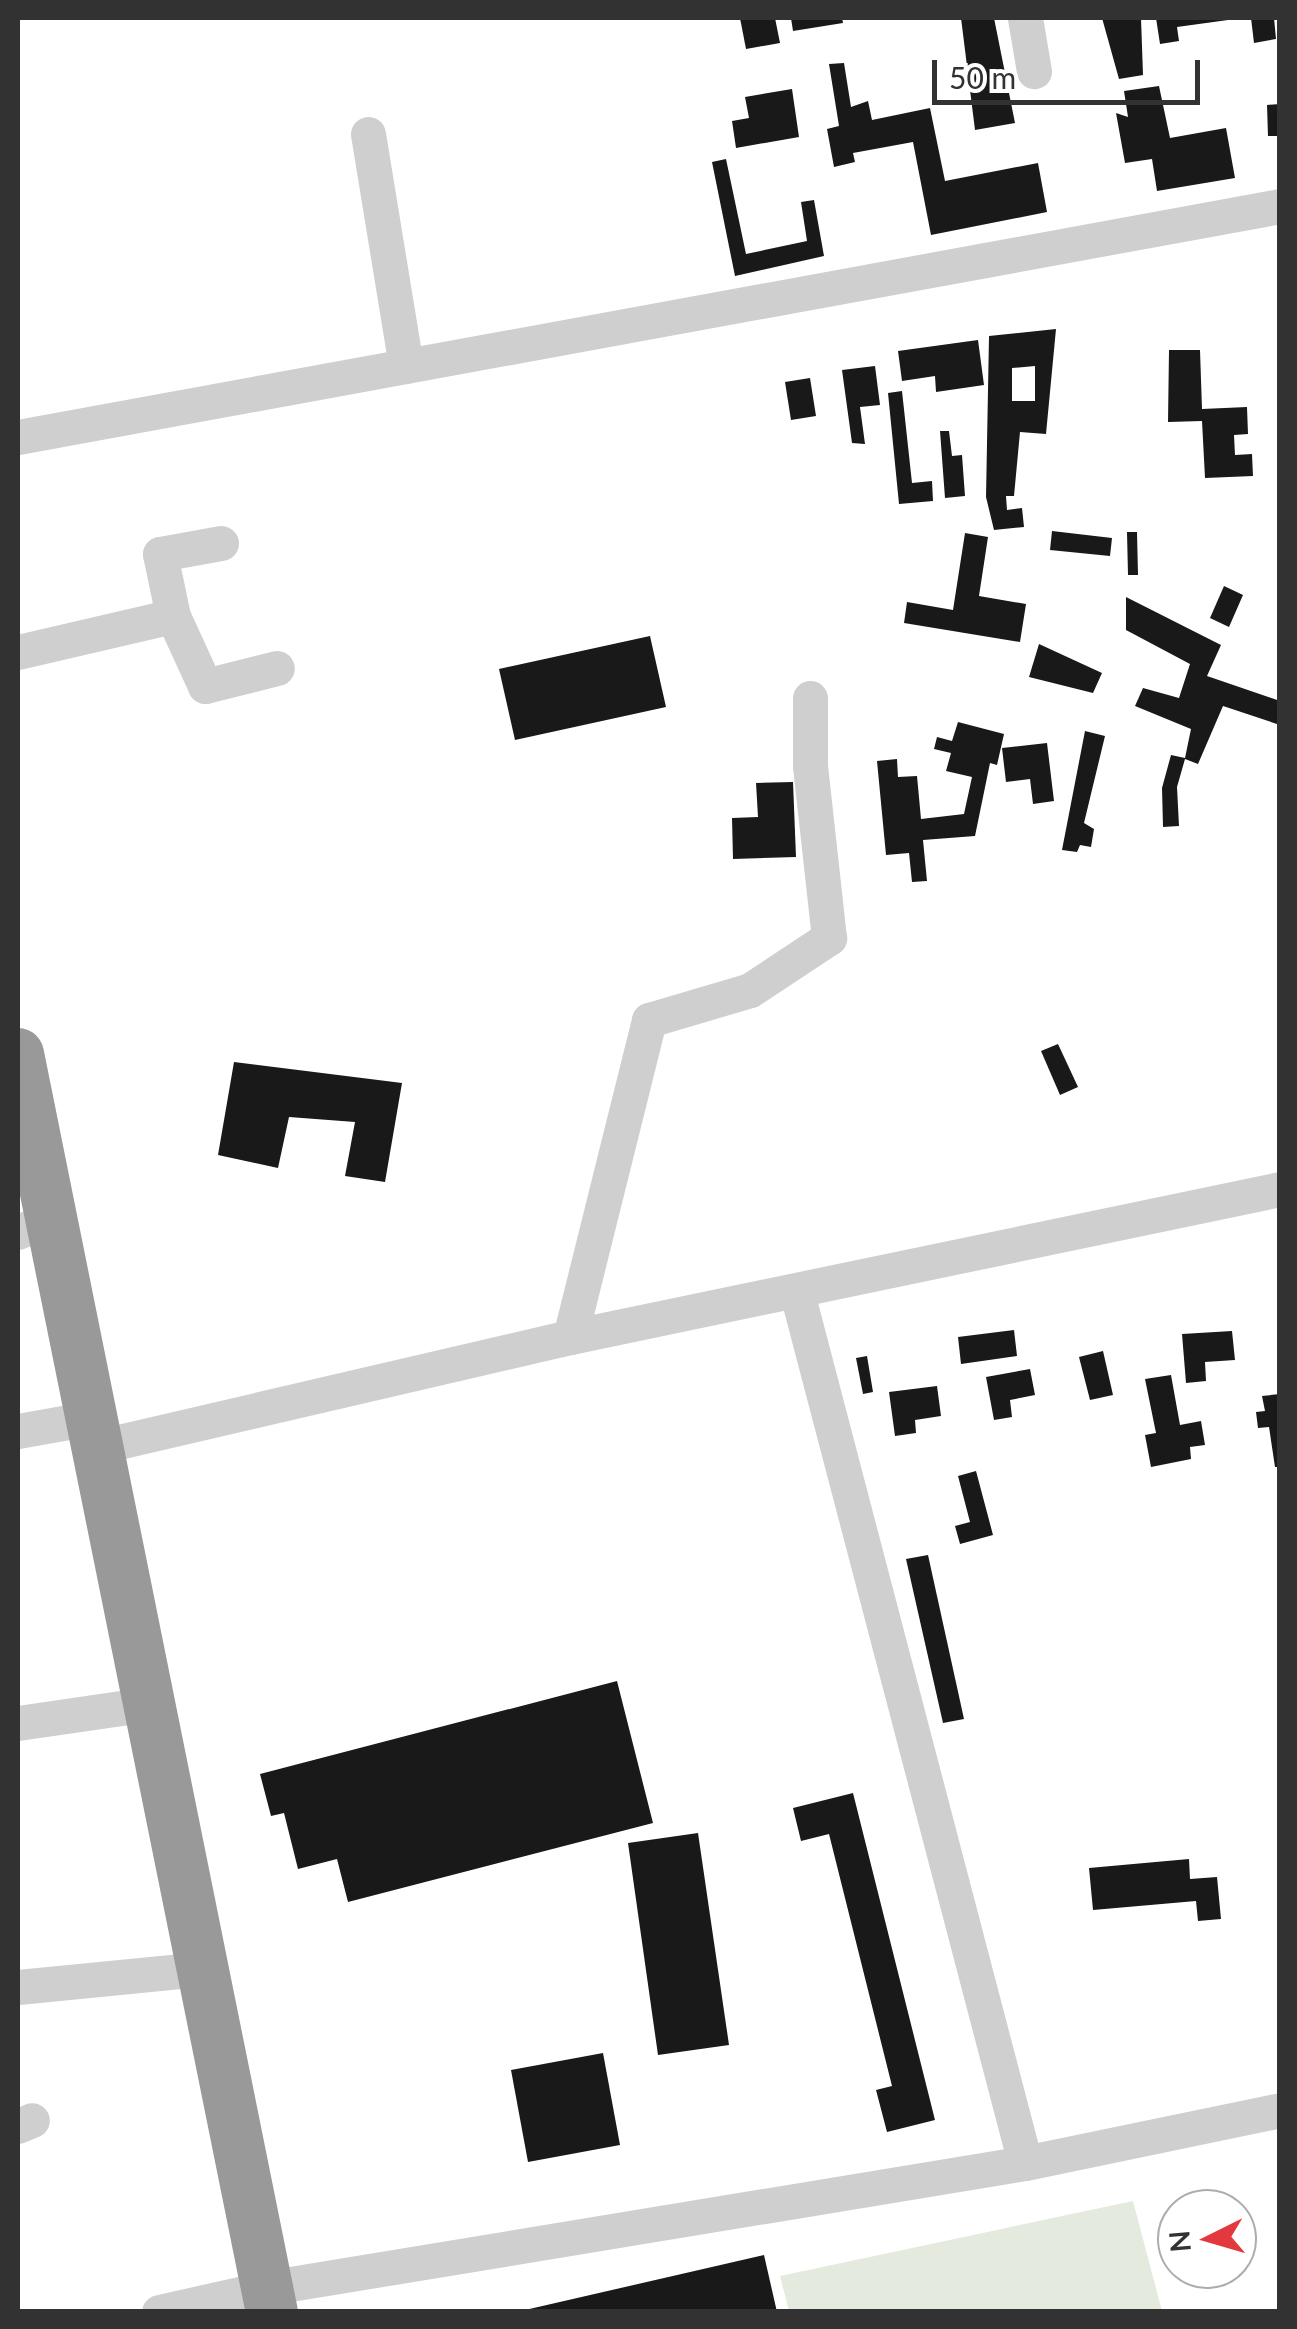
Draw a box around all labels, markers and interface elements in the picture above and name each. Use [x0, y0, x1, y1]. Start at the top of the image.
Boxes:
scale bar [937, 40, 1204, 102]
text: 50 m [949, 59, 1016, 95]
north arrow [1157, 2189, 1257, 2289]
text: N [1161, 2229, 1197, 2254]

